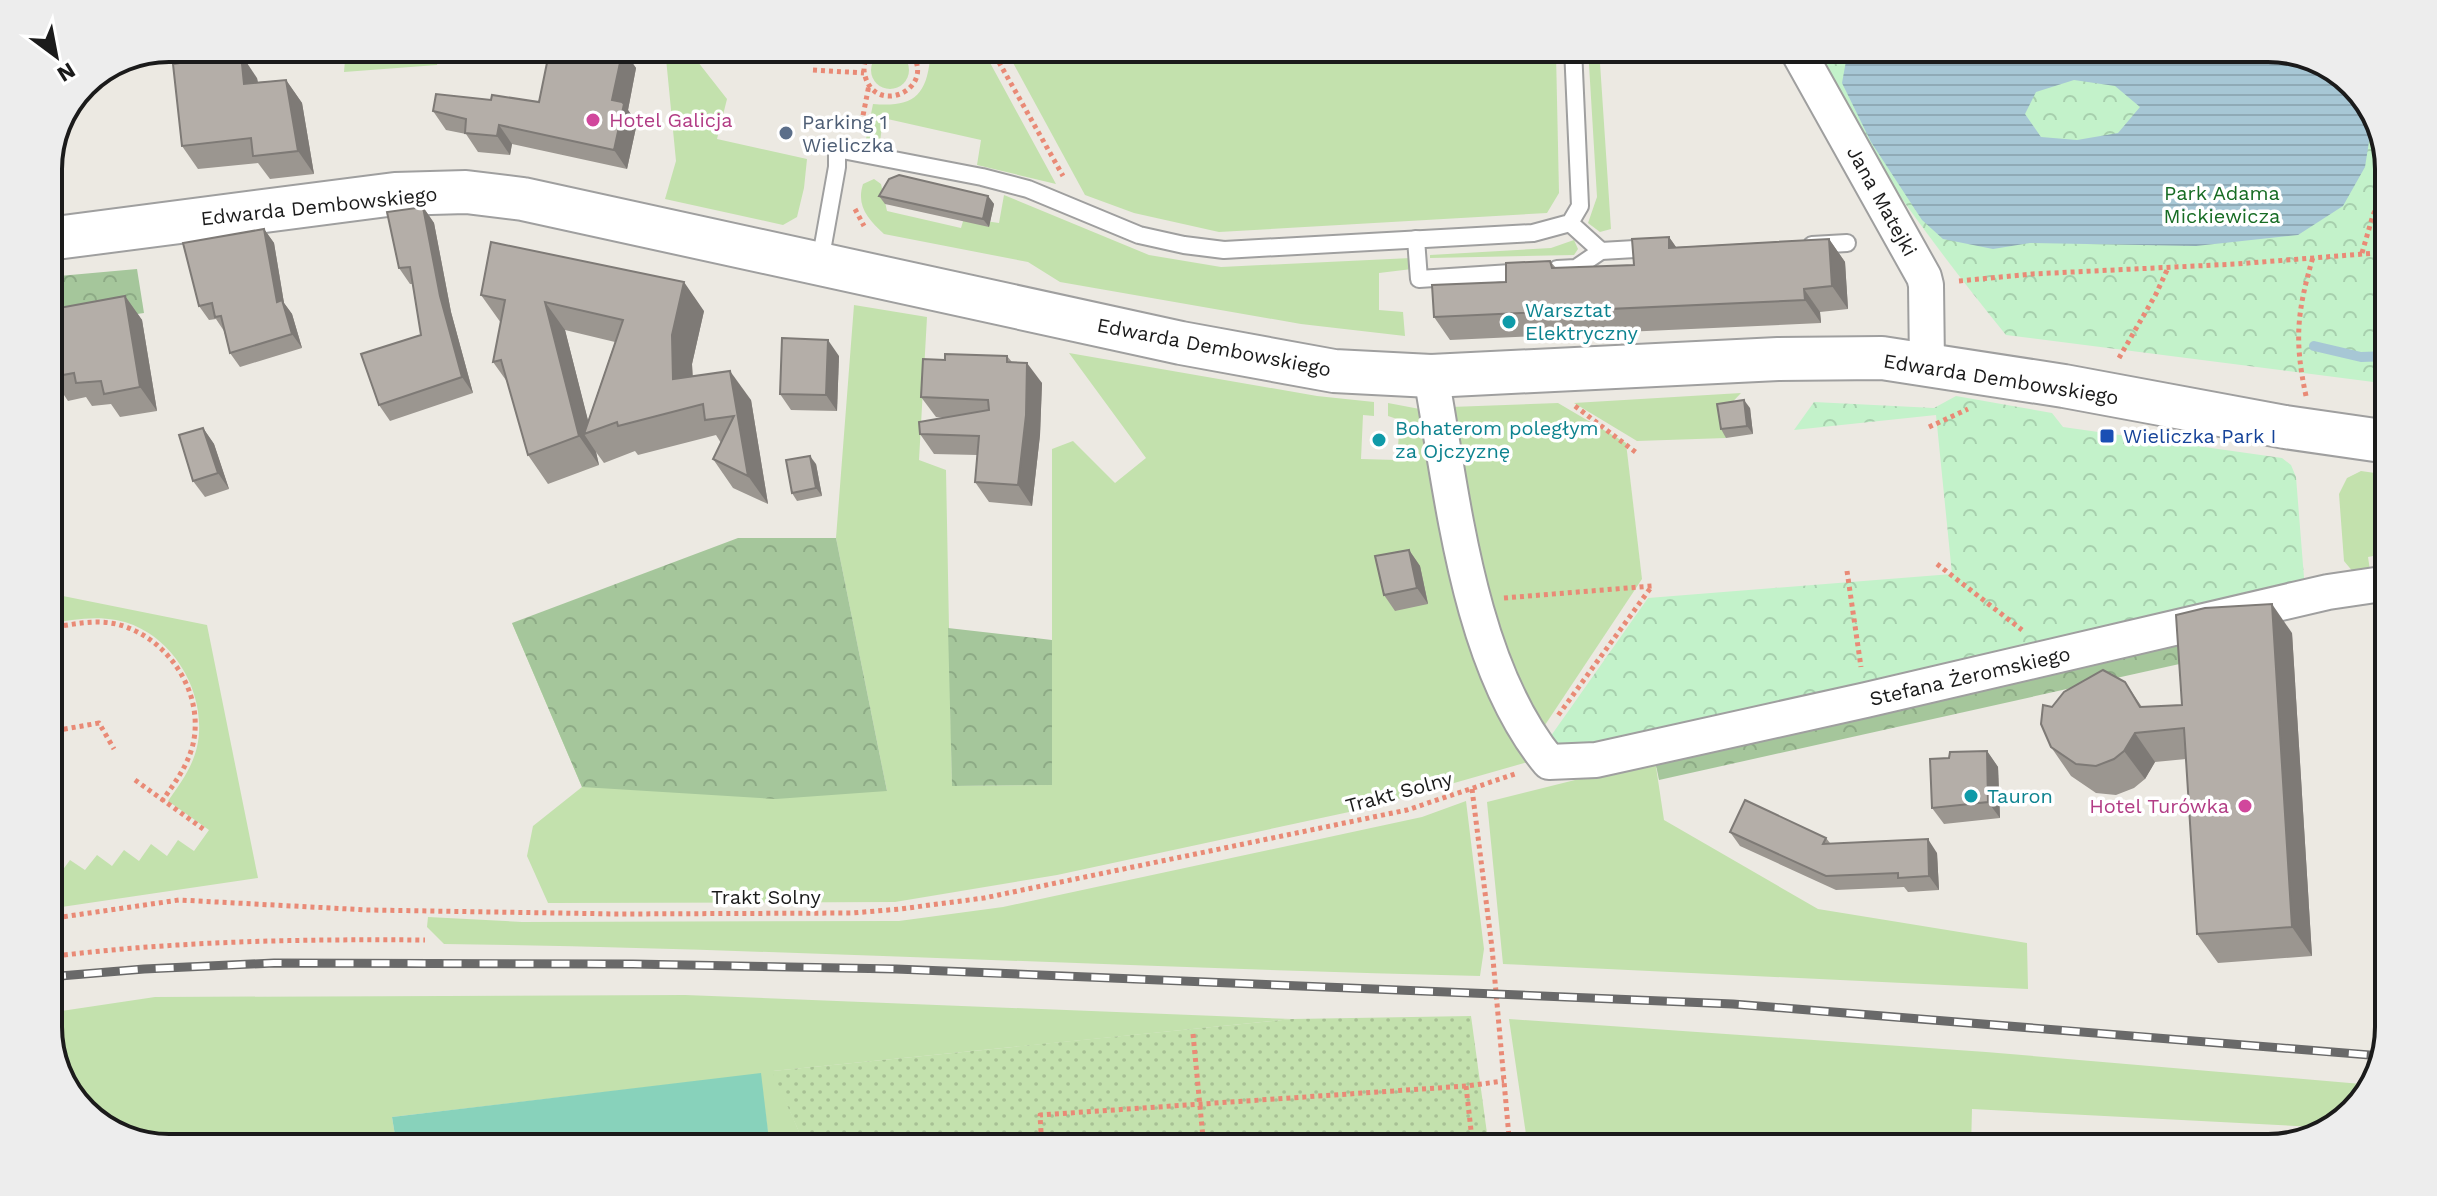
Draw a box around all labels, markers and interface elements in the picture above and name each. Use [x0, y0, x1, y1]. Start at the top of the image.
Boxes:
north arrow [16, 16, 96, 96]
text: N [53, 58, 80, 87]
place label: Hotel Galicja [609, 108, 733, 132]
place label: Parking 1 Wieliczka [802, 110, 894, 157]
marker: Hotel Galicja [584, 111, 602, 129]
marker: Parking 1 Wieliczka [777, 124, 795, 142]
street label: Jana Matejki [1842, 142, 1922, 260]
park label: Park Adama Mickiewicza [2164, 181, 2280, 228]
street label: Edwarda Dembowskiego [199, 182, 439, 230]
place label: Warsztat Elektryczny [1525, 298, 1639, 345]
street label: Edwarda Dembowskiego [1095, 313, 1333, 381]
marker: Warsztat Elektryczny [1500, 313, 1518, 331]
street label: Edwarda Dembowskiego [1882, 349, 2120, 409]
place label: Bohaterom poległym za Ojczyznę [1395, 416, 1599, 463]
place label: Wieliczka Park I [2123, 424, 2277, 448]
marker: Wieliczka Park I [2098, 427, 2116, 445]
marker: Bohaterom poległym za Ojczyznę [1370, 431, 1388, 449]
street label: Stefana Żeromskiego [1867, 641, 2073, 711]
street label: Trakt Solny [1343, 766, 1456, 818]
place label: Tauron [1987, 784, 2053, 808]
marker: Tauron [1962, 787, 1980, 805]
place label: Hotel Turówka [2089, 794, 2229, 818]
marker: Hotel Turówka [2236, 797, 2254, 815]
street label: Trakt Solny [711, 885, 822, 909]

